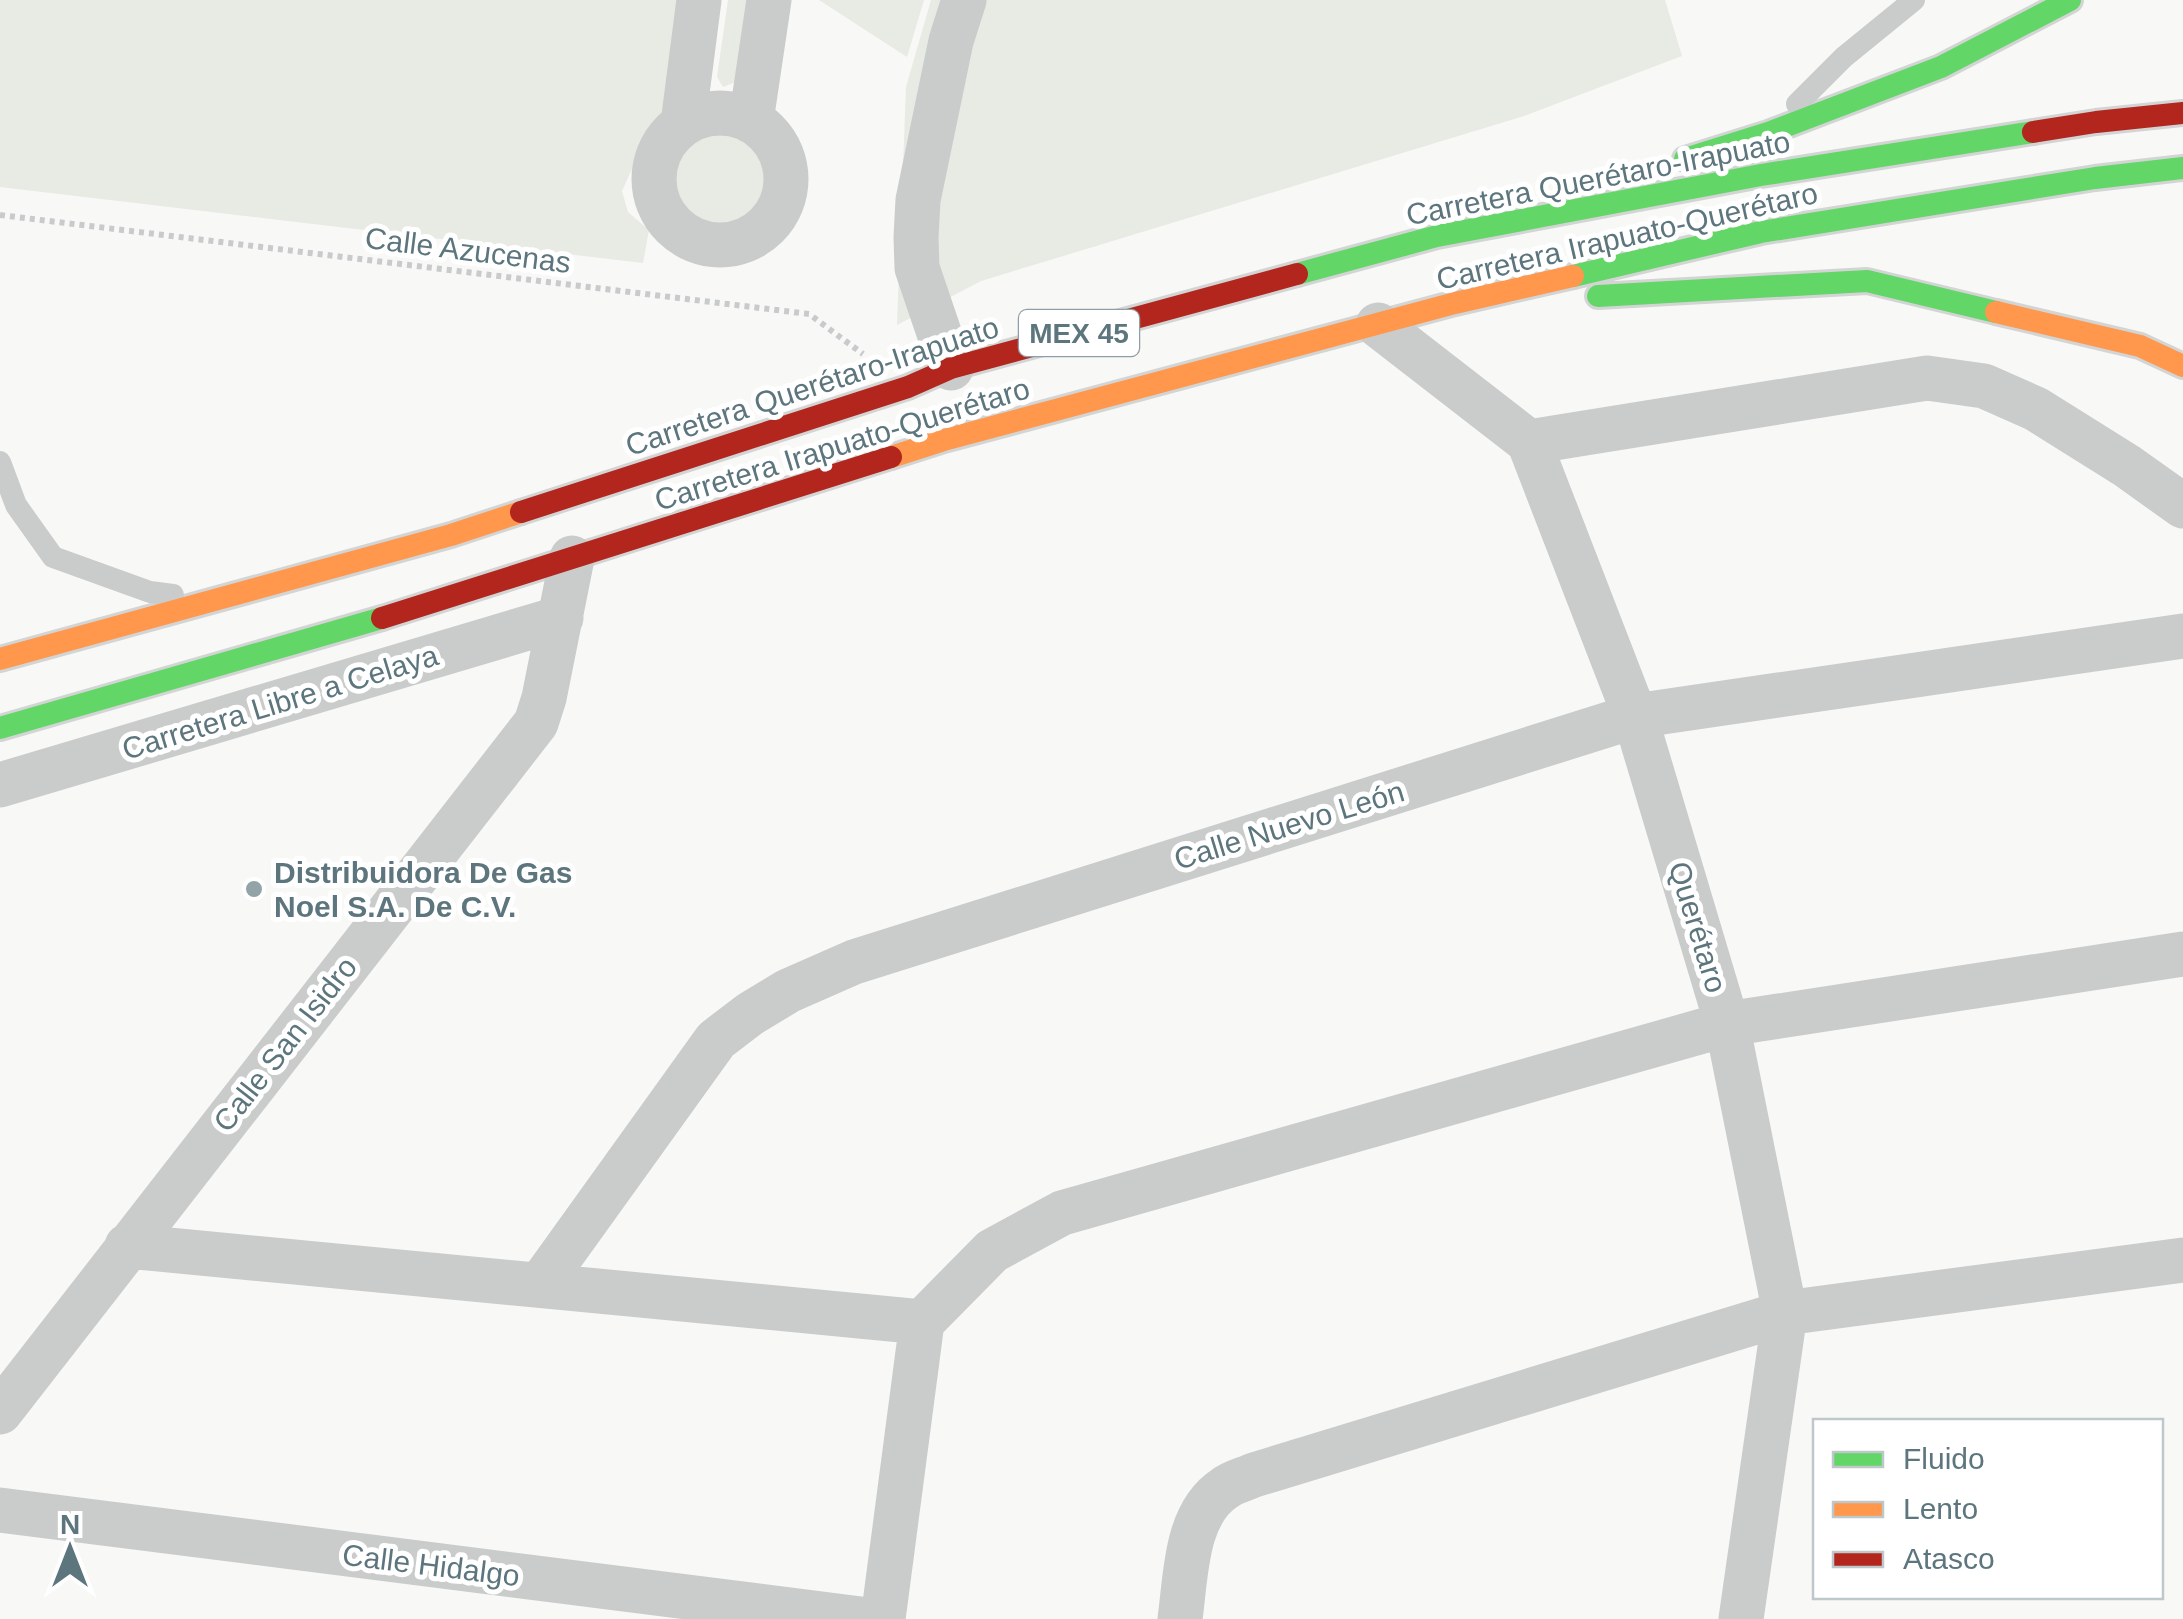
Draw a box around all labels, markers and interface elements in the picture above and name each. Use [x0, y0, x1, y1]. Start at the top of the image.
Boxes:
street label: Carretera Querétaro-Irapuato [1403, 125, 1793, 231]
street label: Carretera Irapuato-Querétaro [1433, 176, 1821, 296]
street label: Calle Azucenas [363, 221, 573, 279]
street label: Carretera Querétaro-Irapuato [621, 310, 1003, 462]
road number: MEX 45 [1019, 310, 1139, 356]
street label: Carretera Irapuato-Querétaro [651, 371, 1033, 517]
street label: Carretera Libre a Celaya [118, 638, 442, 766]
street label: Calle Nuevo León [1170, 774, 1408, 876]
place label: Distribuidora De Gas Noel S.A. De C.V. [274, 856, 572, 923]
street label: Querétaro [1662, 858, 1734, 996]
marker: Distribuidora De Gas Noel S.A. De C.V. [243, 878, 265, 900]
street label: Calle San Isidro [207, 950, 363, 1138]
legend [1813, 1419, 2163, 1599]
text: Fluido [1903, 1442, 1985, 1475]
text: Lento [1903, 1492, 1978, 1525]
north arrow [20, 1499, 120, 1599]
text: N [60, 1509, 80, 1540]
street label: Calle Hidalgo [340, 1538, 522, 1592]
text: Atasco [1903, 1542, 1995, 1575]

